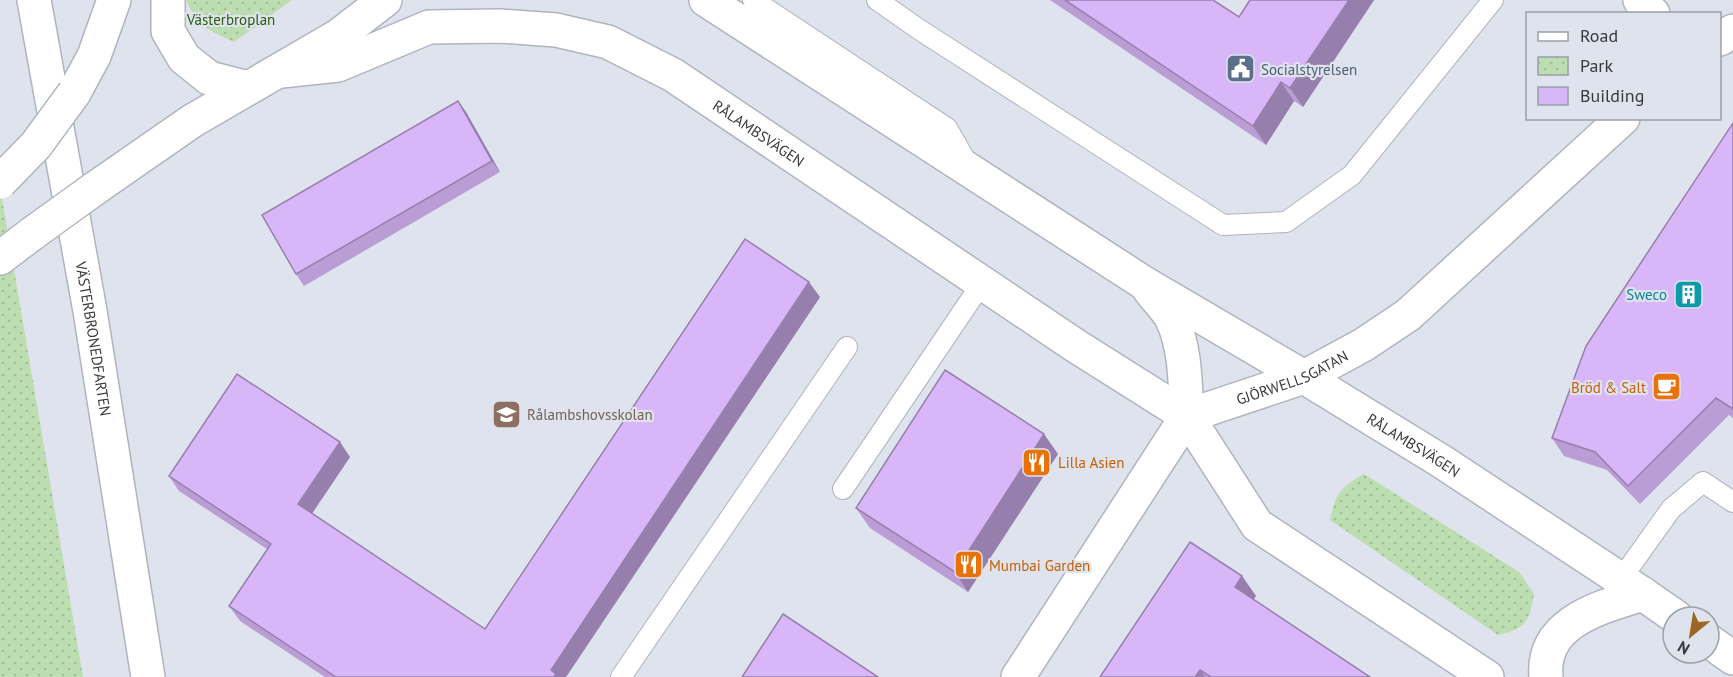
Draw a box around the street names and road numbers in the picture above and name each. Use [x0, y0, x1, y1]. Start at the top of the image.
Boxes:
street label: RÅLAMBSVÄGEN [710, 95, 808, 170]
street label: VÄSTERBRONEDFARTEN [72, 259, 116, 417]
street label: GJÖRWELLSGATAN [1234, 346, 1351, 408]
street label: RÅLAMBSVÄGEN [1364, 409, 1464, 481]

